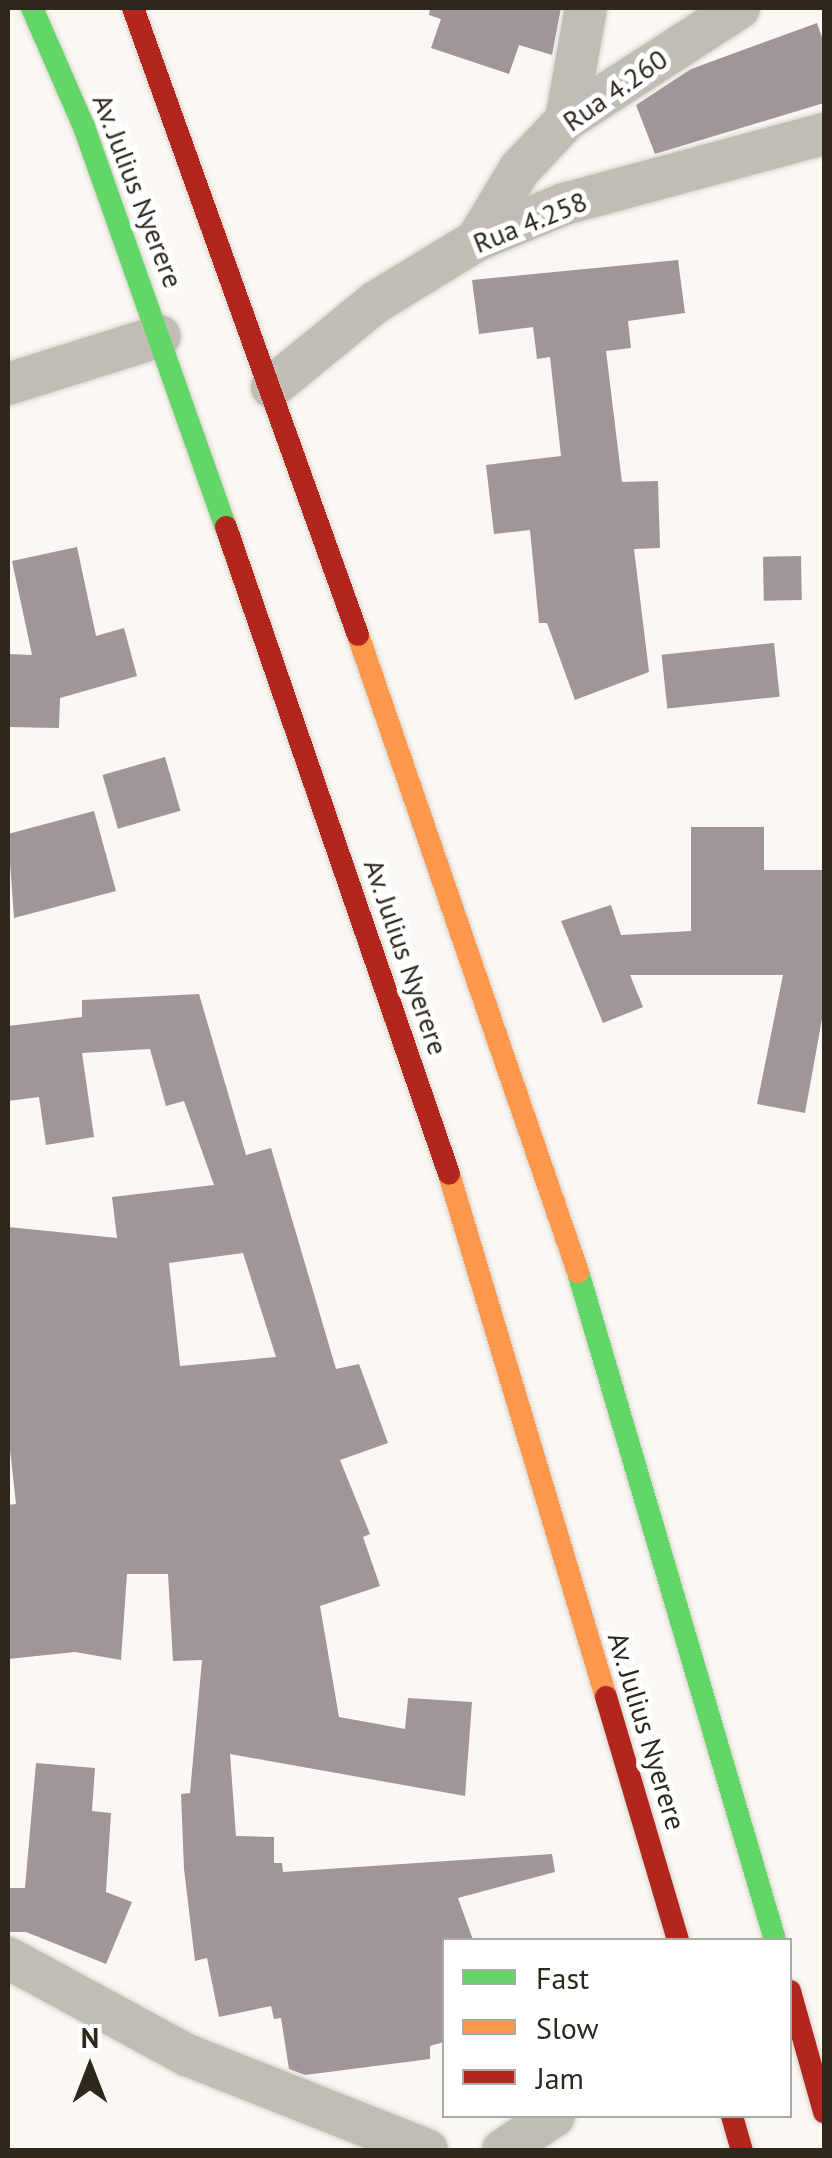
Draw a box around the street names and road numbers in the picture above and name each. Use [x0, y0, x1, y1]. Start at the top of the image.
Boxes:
street label: Rua 4.260 [556, 42, 674, 138]
street label: Av. Julius Nyerere [85, 88, 191, 294]
street label: Rua 4.258 [468, 184, 592, 260]
street label: Av. Julius Nyerere [356, 854, 456, 1060]
street label: Av. Julius Nyerere [601, 1627, 693, 1835]

